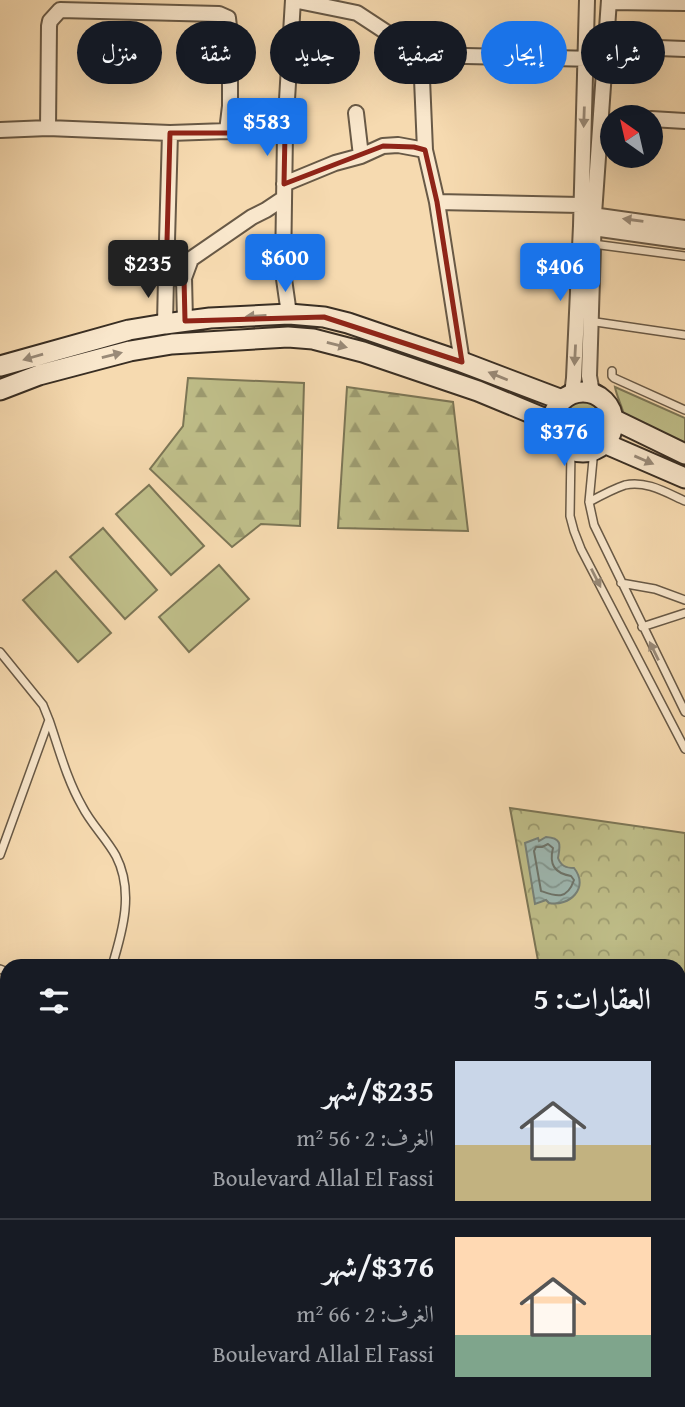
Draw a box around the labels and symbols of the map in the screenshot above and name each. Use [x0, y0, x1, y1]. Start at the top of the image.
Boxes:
pin: $583 [226, 99, 308, 158]
north arrow [600, 105, 663, 168]
one-way arrow [578, 106, 589, 128]
one-way arrow [622, 215, 644, 226]
pin: $600 [244, 234, 326, 294]
pin: $235 [107, 240, 189, 300]
pin: $406 [519, 244, 601, 303]
one-way arrow [245, 311, 267, 322]
one-way arrow [326, 340, 348, 351]
one-way arrow [569, 344, 580, 366]
one-way arrow [101, 349, 123, 360]
one-way arrow [22, 352, 43, 362]
one-way arrow [487, 371, 508, 382]
pin: $376 [523, 408, 605, 468]
one-way arrow [634, 455, 655, 466]
one-way arrow [591, 568, 602, 588]
one-way arrow [649, 641, 660, 661]

